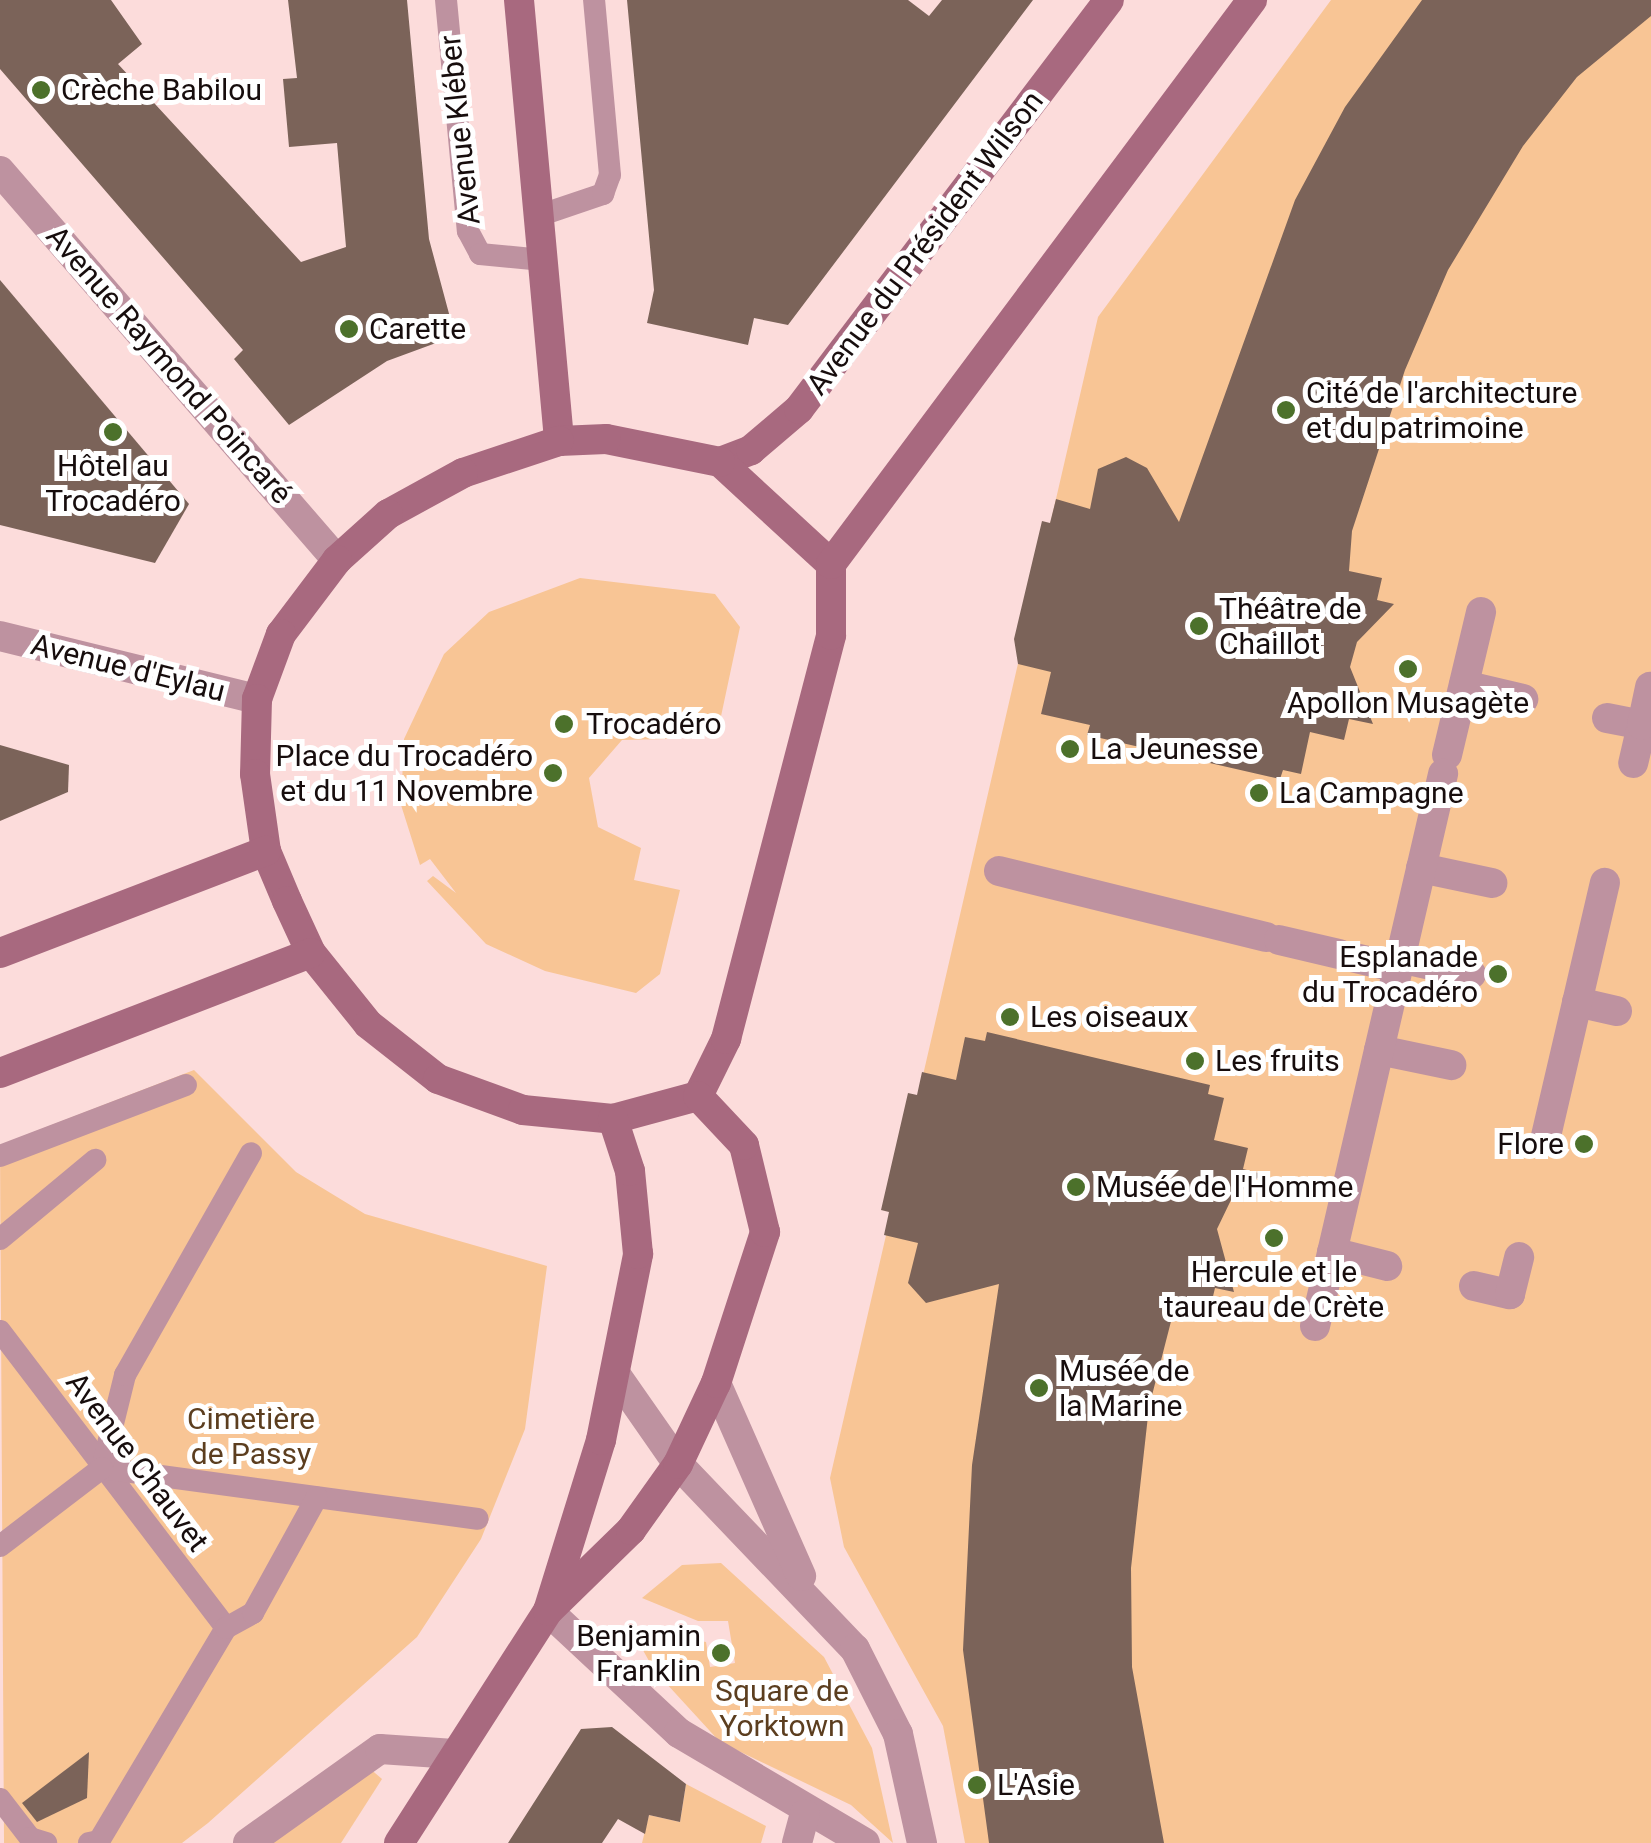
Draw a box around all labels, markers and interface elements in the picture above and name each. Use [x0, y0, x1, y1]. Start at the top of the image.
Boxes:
street label: Avenue Kléber [432, 33, 488, 227]
place label: Crèche Babilou [61, 72, 262, 108]
marker: Crèche Babilou [30, 79, 52, 101]
street label: Avenue du Président Wilson [799, 84, 1051, 402]
street label: Avenue Raymond Poincaré [39, 219, 299, 511]
place label: Carette [369, 311, 466, 347]
marker: Carette [338, 318, 360, 340]
place label: Cité de l'architecture et du patrimoine [1306, 375, 1577, 446]
marker: Cité de l'architecture et du patrimoine [1275, 399, 1297, 421]
marker: Hôtel au Trocadéro [102, 421, 124, 443]
place label: Hôtel au Trocadéro [45, 448, 181, 518]
place label: Théâtre de Chaillot [1219, 591, 1362, 662]
marker: Théâtre de Chaillot [1188, 615, 1210, 637]
street label: Avenue d'Eylau [27, 626, 229, 710]
marker: Apollon Musagète [1397, 658, 1419, 680]
place label: Apollon Musagète [1287, 685, 1529, 721]
place label: Trocadéro [586, 706, 722, 742]
marker: Trocadéro [551, 711, 577, 737]
place label: La Jeunesse [1090, 731, 1258, 767]
place label: Place du Trocadéro et du 11 Novembre [275, 738, 533, 808]
marker: La Jeunesse [1059, 738, 1081, 760]
marker: Place du Trocadéro et du 11 Novembre [542, 762, 564, 784]
place label: La Campagne [1279, 775, 1464, 811]
marker: La Campagne [1248, 782, 1270, 804]
place label: Esplanade du Trocadéro [1301, 939, 1478, 1010]
marker: Esplanade du Trocadéro [1487, 963, 1509, 985]
place label: Les oiseaux [1030, 999, 1189, 1035]
marker: Les oiseaux [999, 1006, 1021, 1028]
place label: Les fruits [1215, 1043, 1340, 1079]
marker: Les fruits [1184, 1050, 1206, 1072]
place label: Flore [1497, 1126, 1564, 1162]
marker: Flore [1573, 1133, 1595, 1155]
place label: Musée de l'Homme [1096, 1169, 1353, 1205]
marker: Musée de l'Homme [1065, 1176, 1087, 1198]
marker: Hercule et le taureau de Crète [1263, 1227, 1285, 1249]
place label: Hercule et le taureau de Crète [1164, 1254, 1384, 1324]
place label: Musée de la Marine [1059, 1353, 1189, 1424]
street label: Avenue Chauvet [58, 1366, 216, 1558]
marker: Musée de la Marine [1028, 1377, 1050, 1399]
park label: Cimetière de Passy [187, 1401, 315, 1472]
place label: Benjamin Franklin [576, 1618, 701, 1688]
marker: Benjamin Franklin [710, 1642, 732, 1664]
park label: Square de Yorktown [715, 1673, 849, 1744]
place label: L'Asie [997, 1767, 1075, 1803]
marker: L'Asie [966, 1774, 988, 1796]

